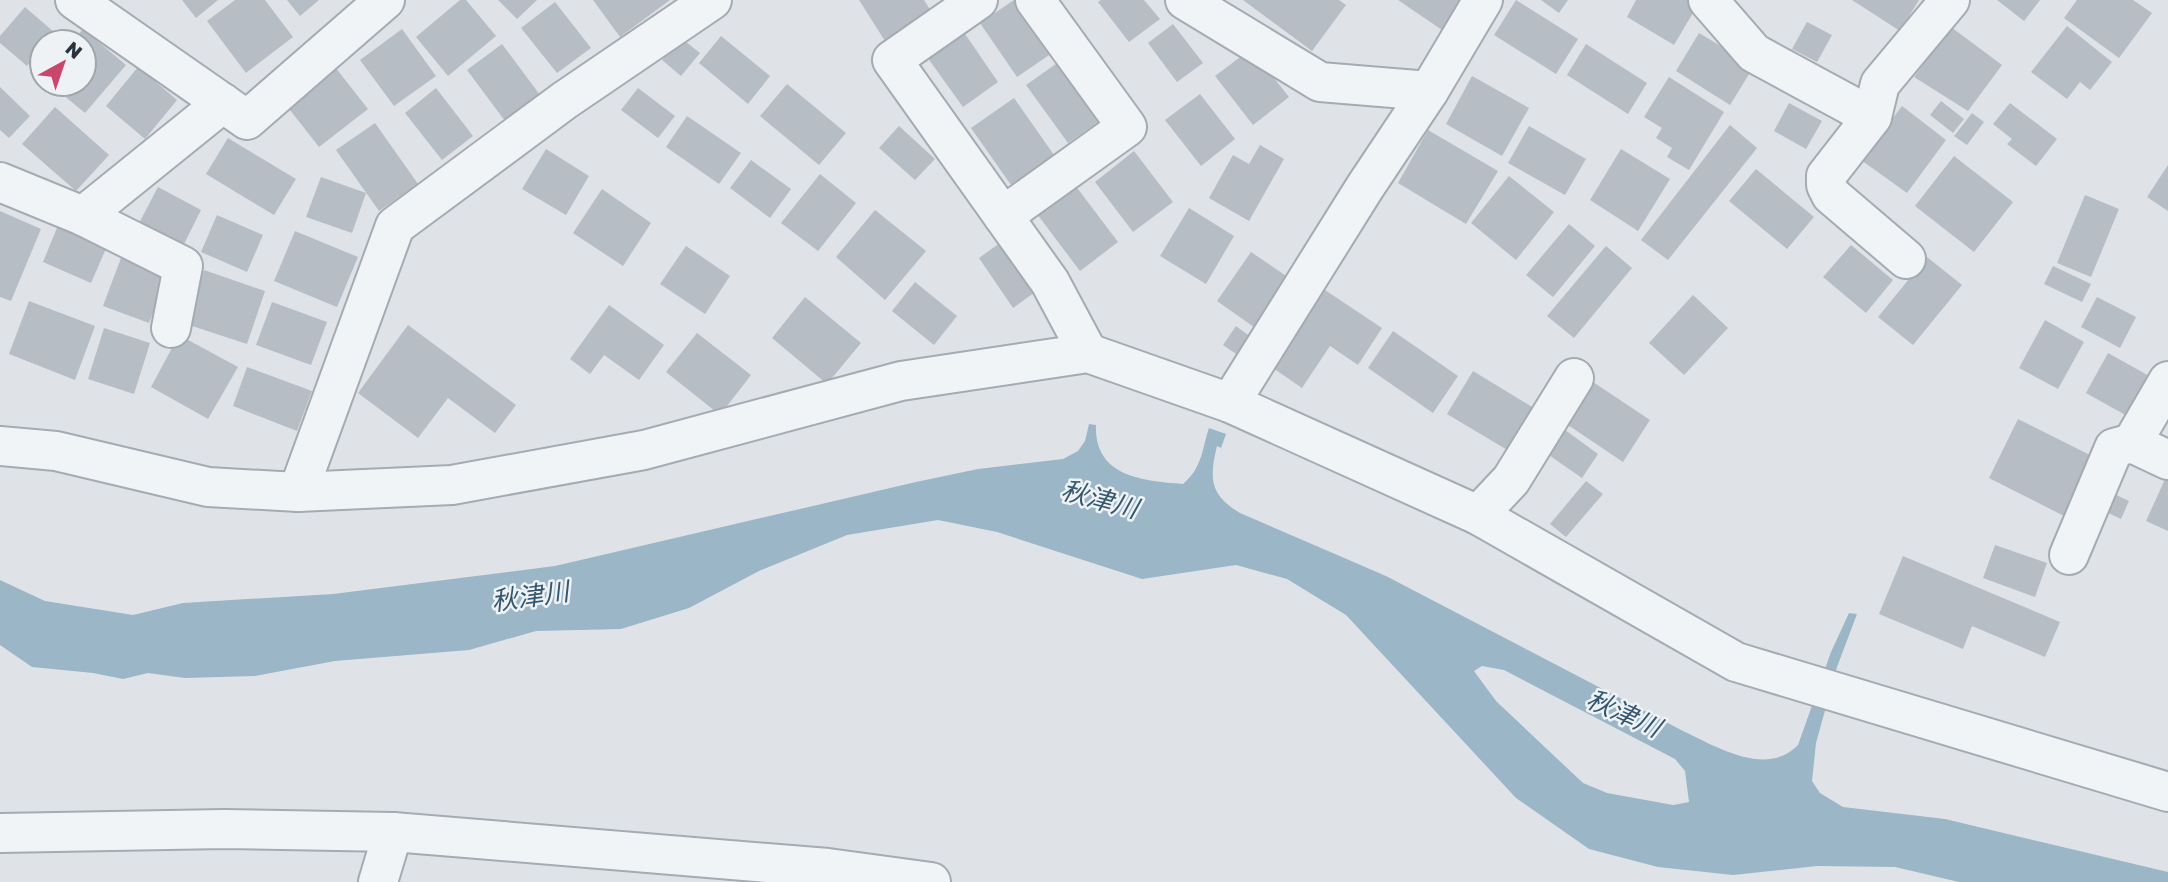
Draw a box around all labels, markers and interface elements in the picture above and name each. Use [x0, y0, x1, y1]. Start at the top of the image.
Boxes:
north arrow [28, 28, 98, 98]
text: N [61, 36, 87, 63]
water label: 秋津川 [1058, 474, 1145, 525]
water label: 秋津川 [489, 575, 574, 617]
water label: 秋津川 [1582, 683, 1669, 744]

